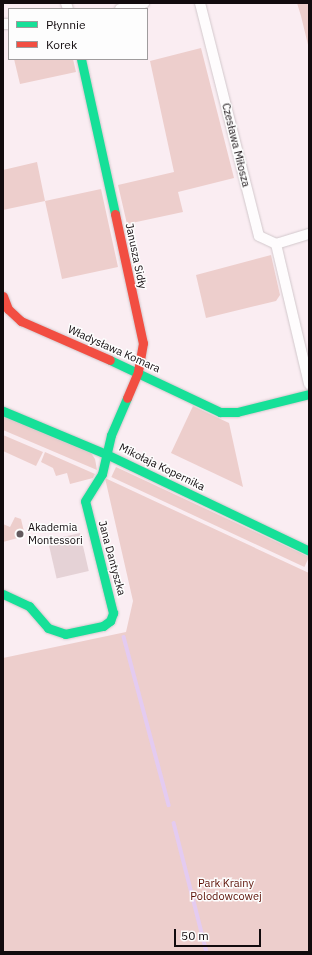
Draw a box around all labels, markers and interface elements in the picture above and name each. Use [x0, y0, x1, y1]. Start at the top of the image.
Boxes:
legend [8, 8, 148, 60]
text: Płynnie [46, 17, 86, 32]
text: Korek [46, 37, 77, 52]
street label: Czesława Miłosza [219, 102, 253, 188]
street label: Janusza Sidły [123, 222, 149, 290]
street label: Władysława Komara [66, 323, 162, 375]
street label: Mikołaja Kopernika [117, 441, 207, 493]
street label: Jana Dantyszka [96, 519, 128, 597]
place label: Akademia Montessori [28, 521, 83, 547]
marker: Akademia Montessori [15, 529, 25, 539]
park label: Park Krainy Polodowcowej [190, 877, 262, 903]
scale bar [176, 921, 263, 947]
text: 50 m [181, 928, 209, 943]

